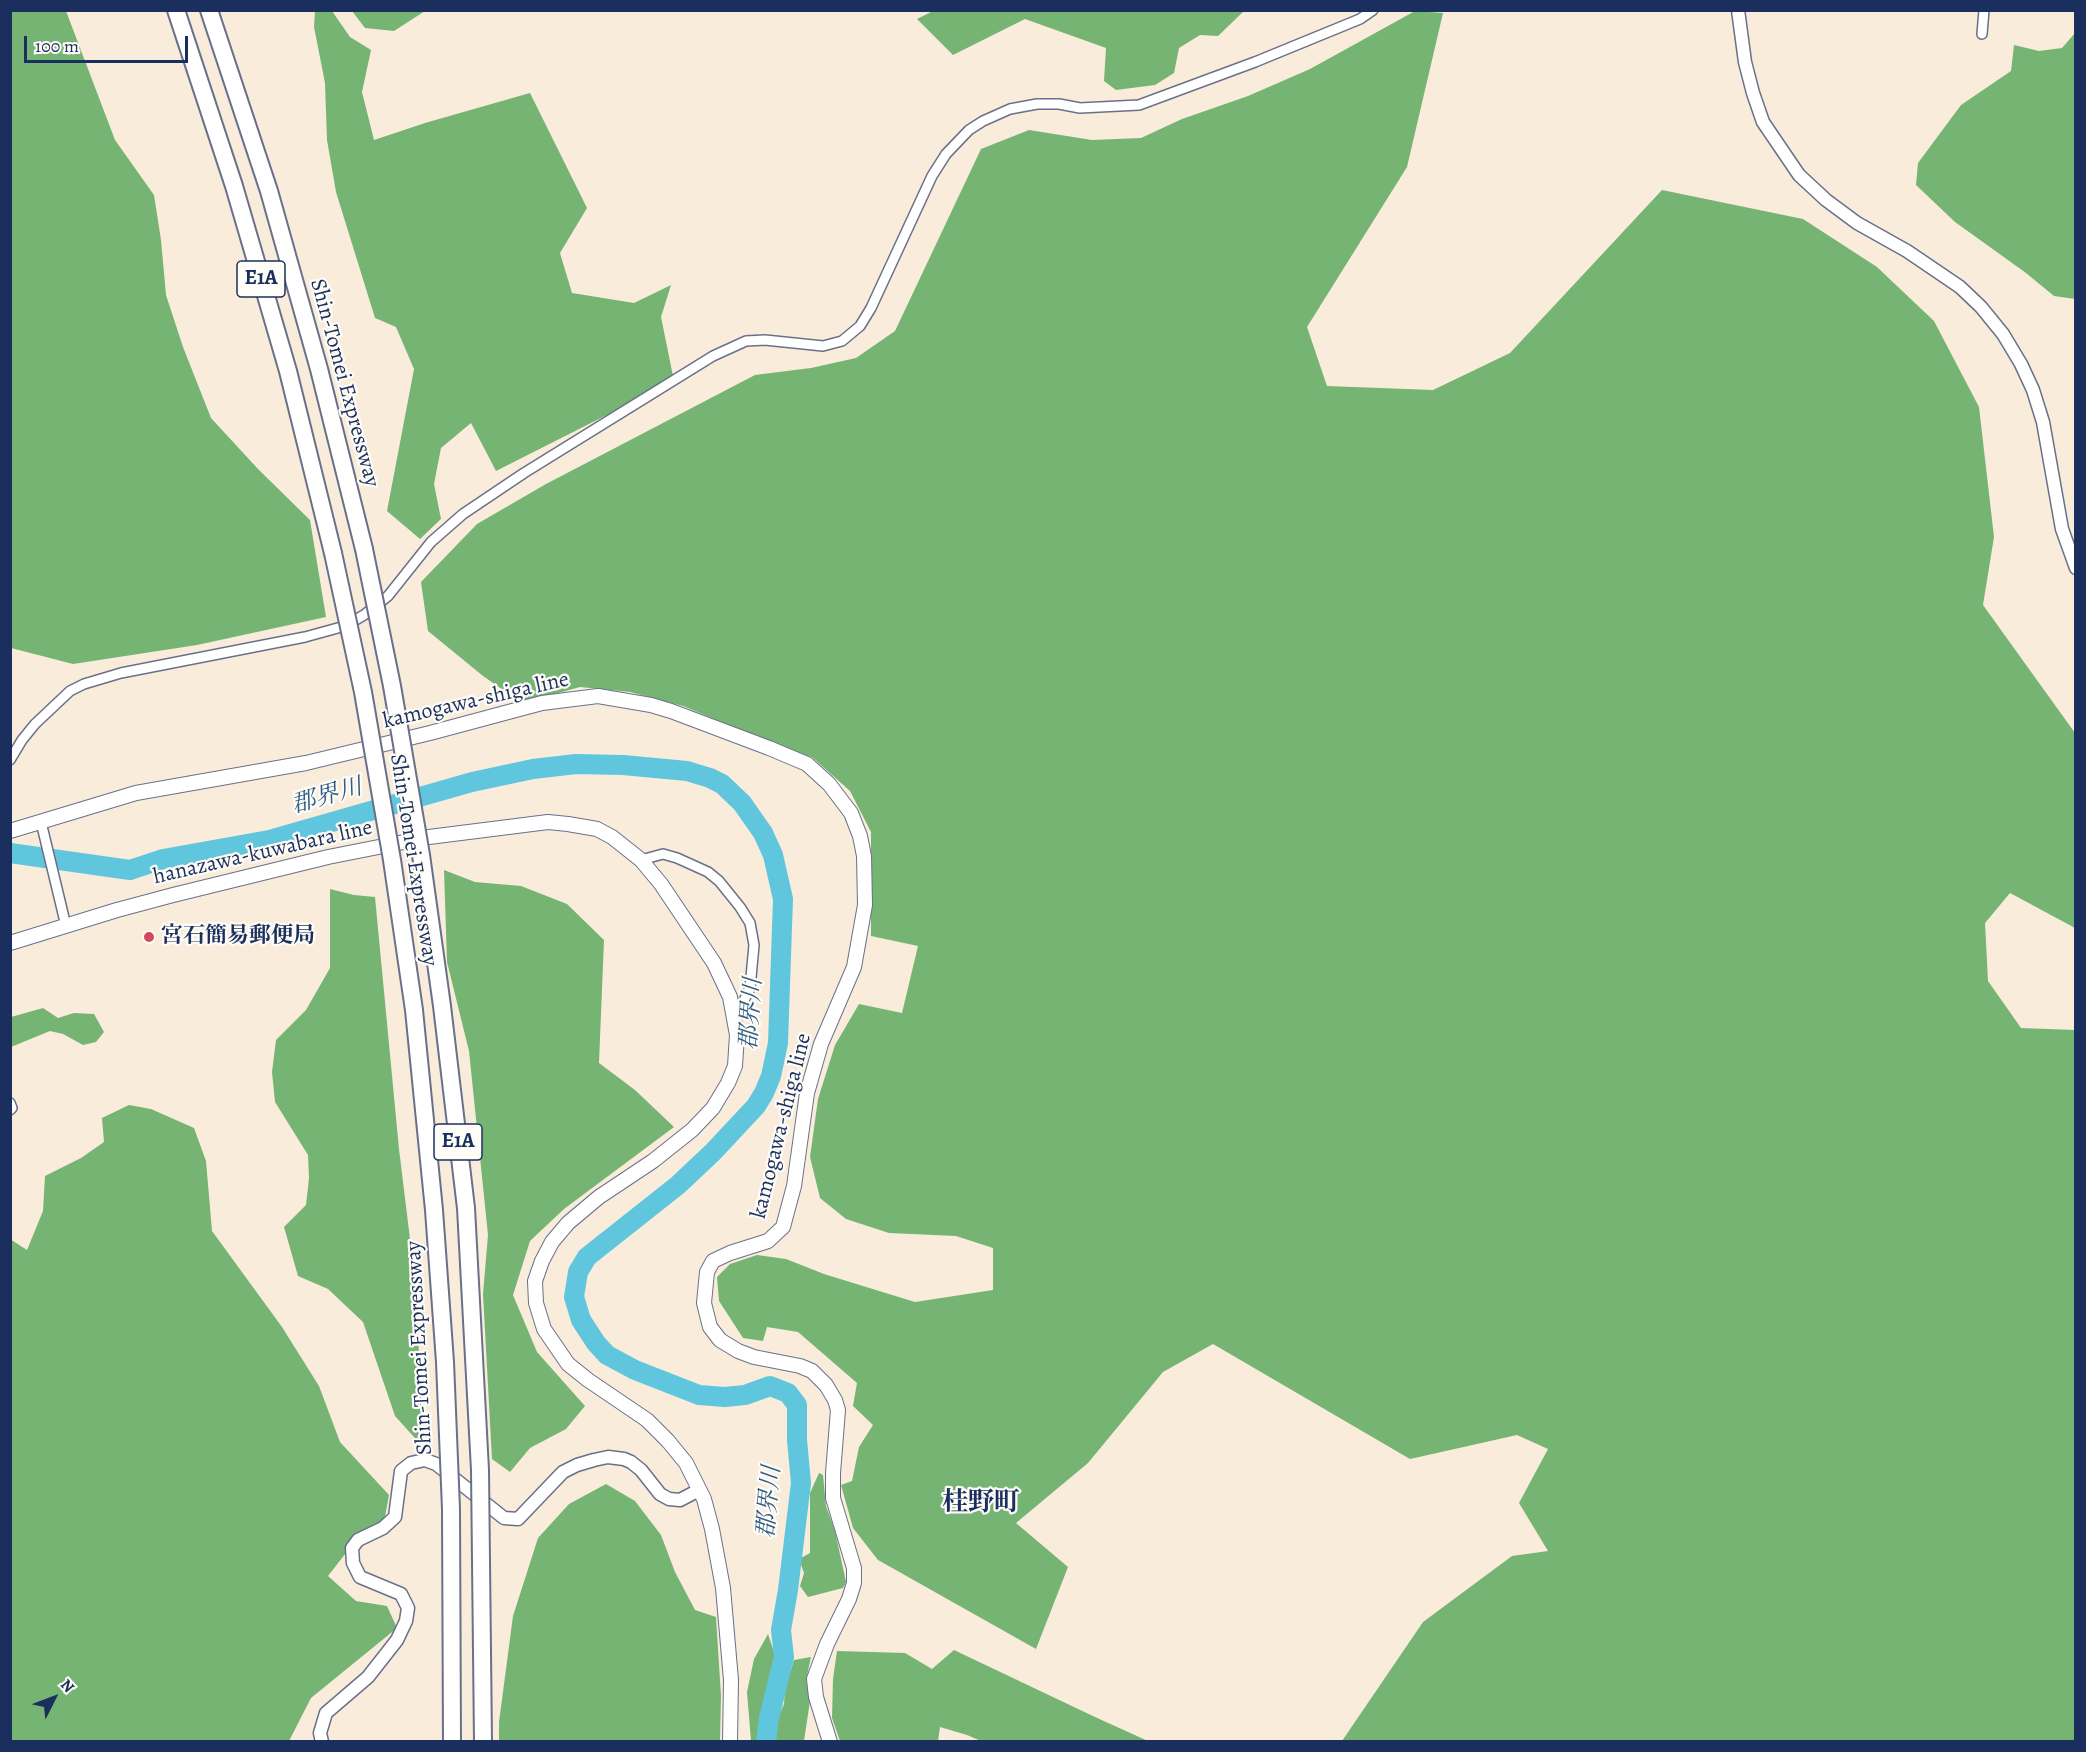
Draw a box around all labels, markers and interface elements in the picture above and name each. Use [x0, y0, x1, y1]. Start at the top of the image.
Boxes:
scale bar [27, 24, 190, 62]
text: 100 m [35, 34, 79, 58]
road number: E1A [237, 261, 285, 297]
street label: Shin-Tomei Expressway [304, 276, 384, 490]
street label: kamogawa-shiga line [380, 667, 572, 735]
street label: Shin-Tomei Expressway [383, 752, 443, 968]
water label: 郡界川 [288, 773, 366, 821]
street label: hanazawa-kuwabara line [151, 815, 375, 891]
place label: 宮石簡易郵便局 [161, 924, 315, 950]
marker: 宮石簡易郵便局 [142, 930, 156, 944]
water label: 郡界川 [735, 977, 769, 1051]
street label: kamogawa-shiga line [746, 1031, 818, 1221]
road number: E1A [434, 1124, 482, 1160]
street label: Shin-Tomei Expressway [401, 1240, 439, 1456]
water label: 郡界川 [753, 1465, 787, 1539]
district label: 桂野町 [942, 1488, 1020, 1520]
north arrow [24, 1668, 84, 1728]
text: N [55, 1674, 79, 1698]

